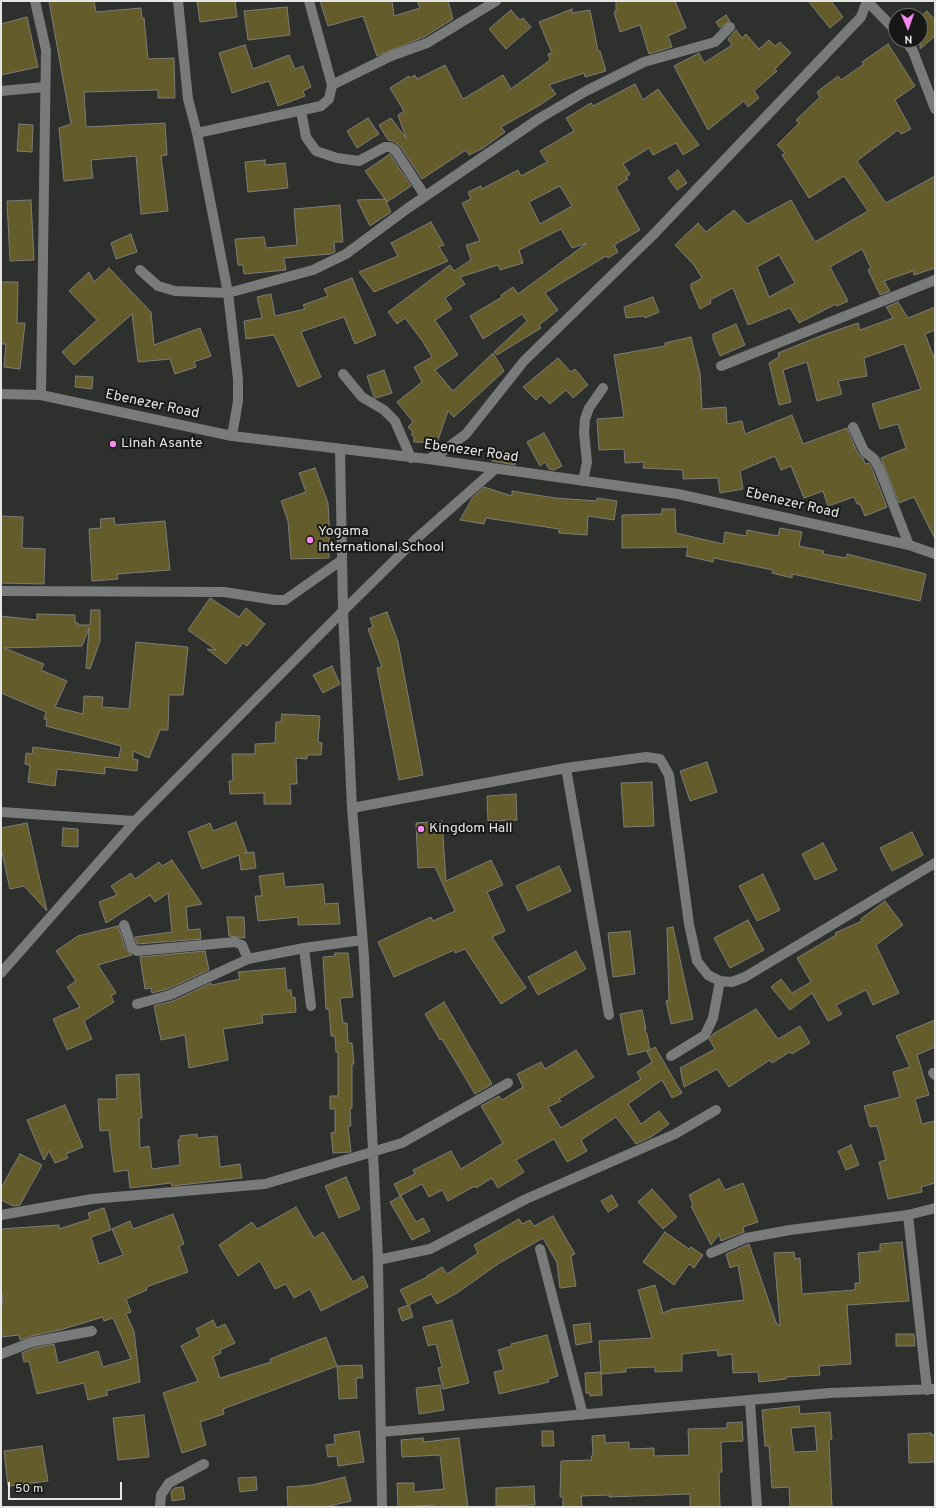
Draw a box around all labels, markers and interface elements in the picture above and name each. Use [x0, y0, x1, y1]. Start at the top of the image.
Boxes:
north arrow [888, 8, 928, 48]
text: N [904, 32, 913, 46]
street label: Ebenezer Road [104, 387, 200, 423]
place label: Linah Asante [121, 436, 203, 452]
street label: Ebenezer Road [423, 437, 519, 467]
marker: Linah Asante [108, 439, 118, 449]
street label: Ebenezer Road [744, 485, 840, 523]
place label: Yogama International School [318, 524, 444, 556]
marker: Yogama International School [305, 535, 315, 545]
place label: Kingdom Hall [429, 821, 513, 837]
marker: Kingdom Hall [416, 824, 426, 834]
scale bar [10, 1474, 124, 1500]
text: 50 m [15, 1481, 43, 1497]

